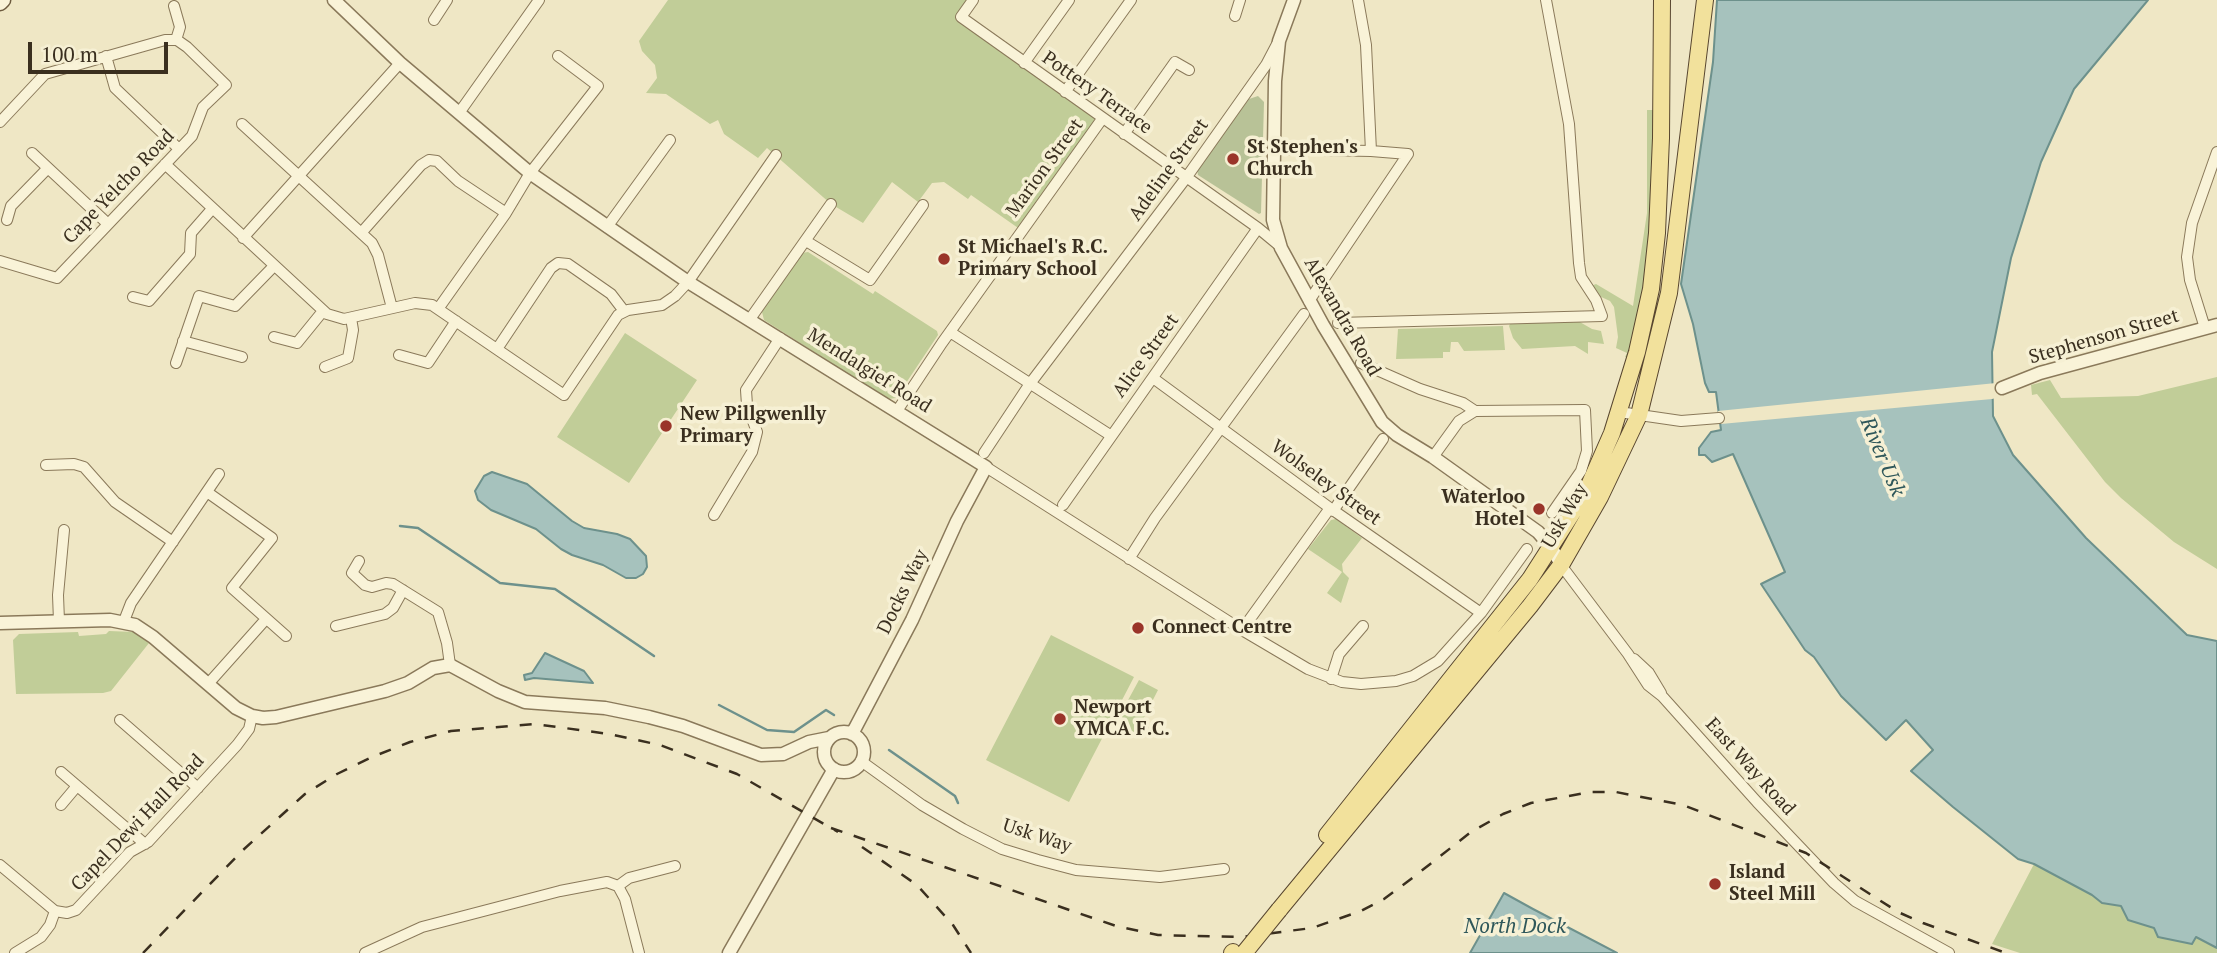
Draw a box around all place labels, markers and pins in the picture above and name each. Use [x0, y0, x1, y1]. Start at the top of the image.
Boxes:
place label: St Stephen's Church [1247, 137, 1358, 181]
marker: St Stephen's Church [1225, 151, 1241, 167]
place label: St Michael's R.C. Primary School [958, 237, 1108, 281]
marker: St Michael's R.C. Primary School [936, 251, 952, 267]
place label: New Pillgwenlly Primary [680, 404, 826, 448]
marker: New Pillgwenlly Primary [658, 418, 674, 434]
place label: Waterloo Hotel [1441, 487, 1525, 531]
marker: Waterloo Hotel [1531, 501, 1547, 517]
place label: Connect Centre [1152, 617, 1292, 639]
marker: Connect Centre [1130, 620, 1146, 636]
place label: Newport YMCA F.C. [1074, 697, 1170, 741]
marker: Newport YMCA F.C. [1052, 711, 1068, 727]
place label: Island Steel Mill [1729, 862, 1816, 906]
marker: Island Steel Mill [1707, 876, 1723, 892]

